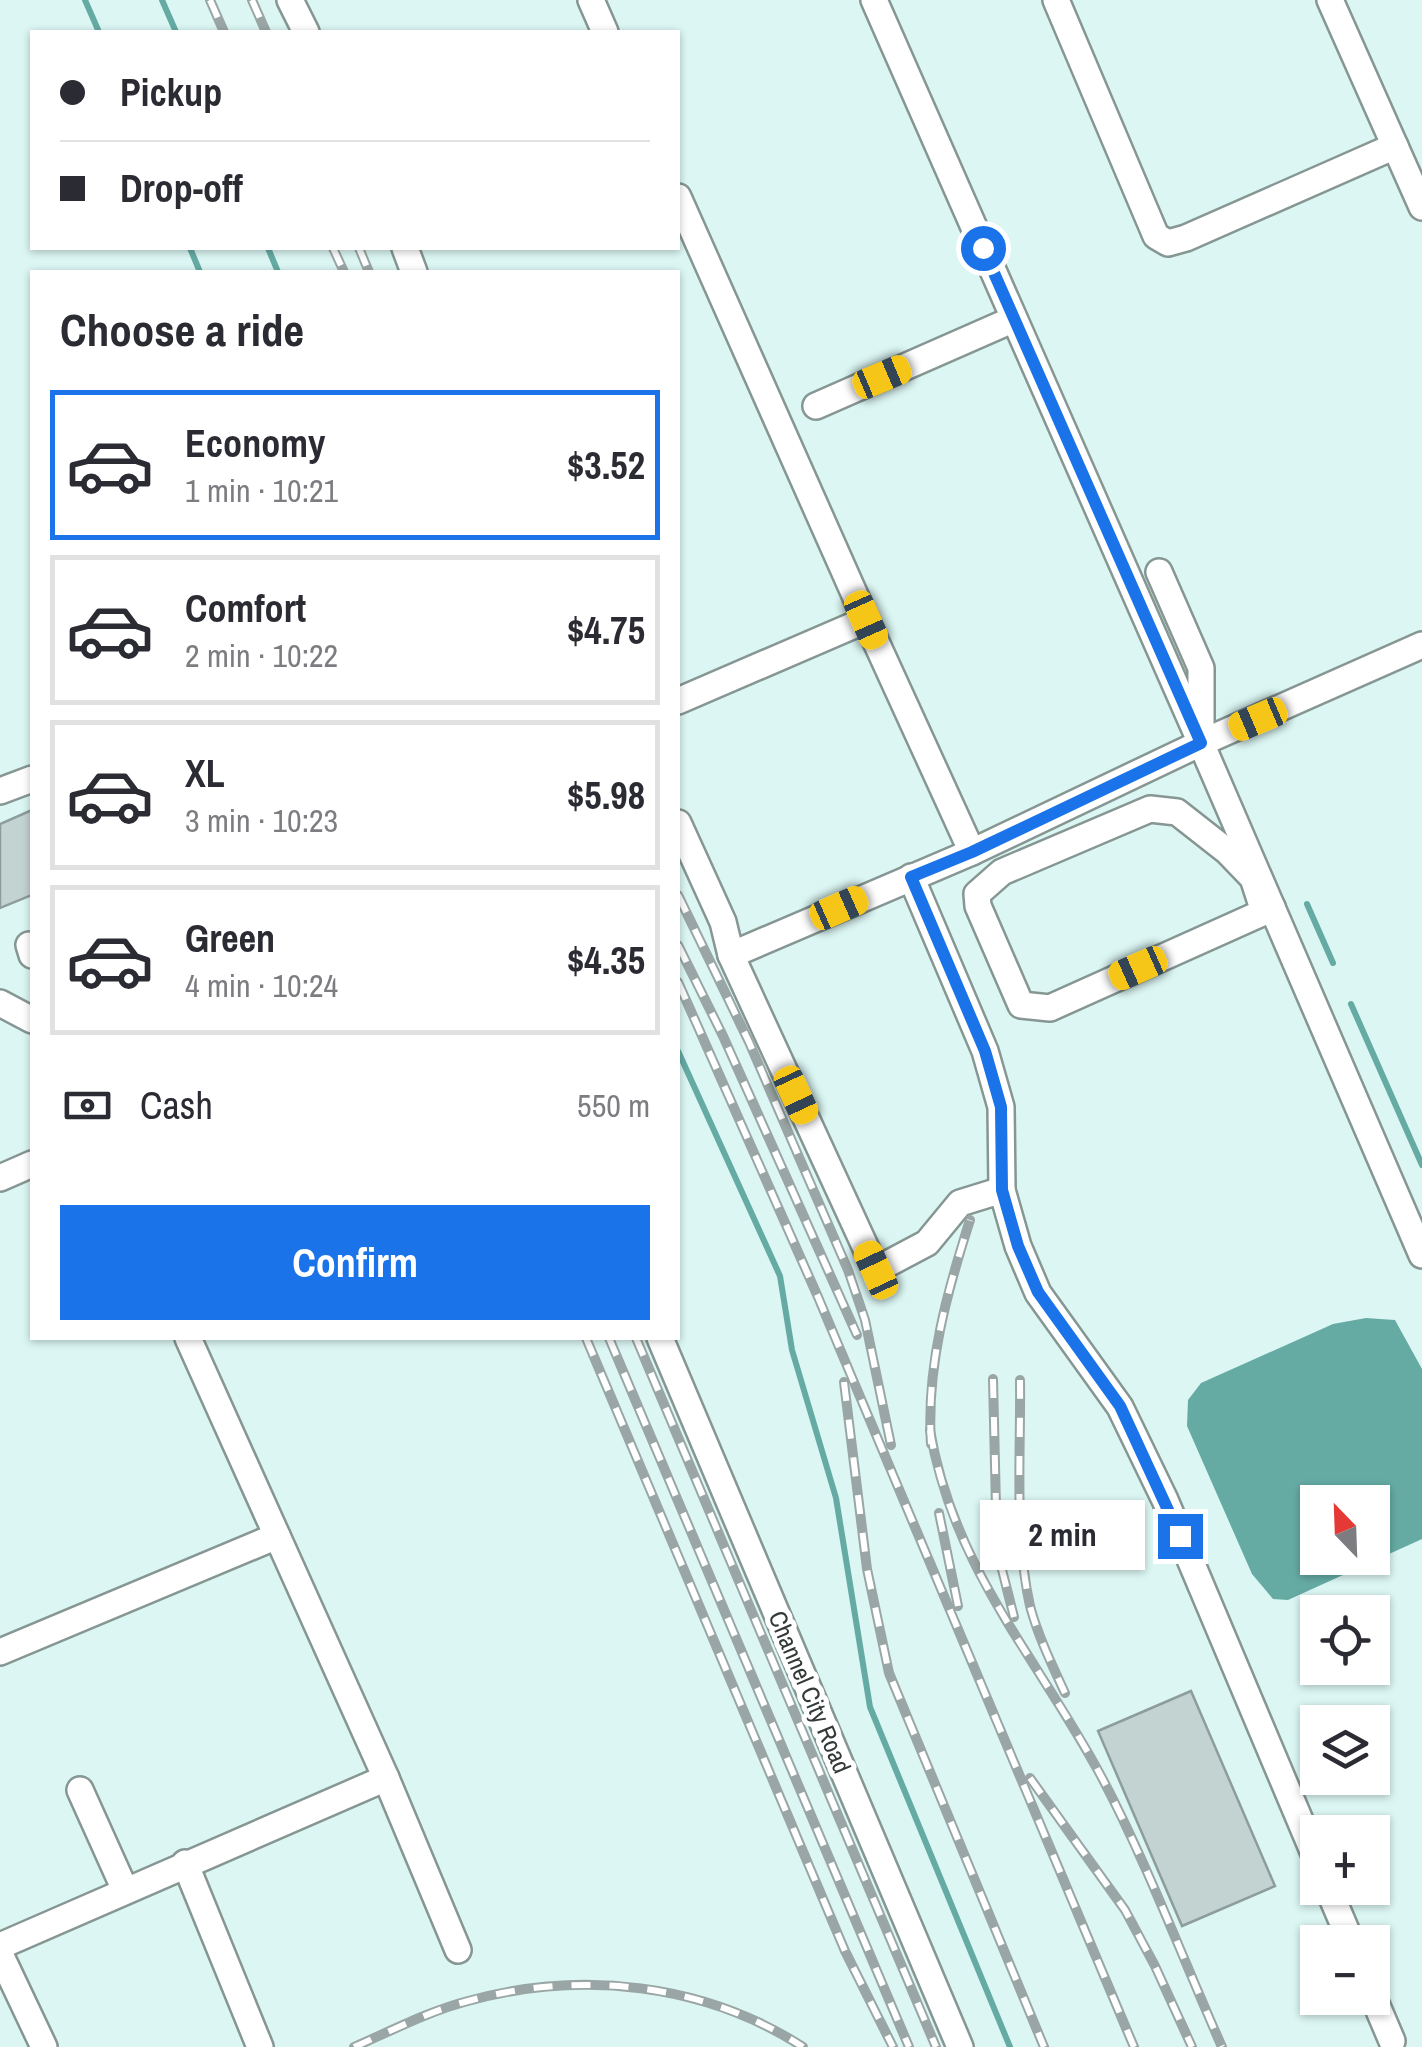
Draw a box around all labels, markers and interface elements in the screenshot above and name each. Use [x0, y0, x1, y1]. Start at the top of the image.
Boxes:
text: Pickup [120, 67, 222, 118]
text: Drop-off [120, 163, 243, 214]
route start [961, 226, 1006, 271]
text: Choose a ride [60, 299, 304, 360]
car [849, 351, 915, 403]
text: Economy [185, 418, 325, 469]
icon: car [65, 420, 155, 510]
text: $3.52 [567, 440, 645, 491]
text: 1 min · 10:21 [185, 469, 338, 512]
text: Comfort [185, 583, 306, 634]
icon: car [65, 585, 155, 675]
car [840, 586, 892, 654]
text: $4.75 [567, 605, 645, 656]
text: 2 min · 10:22 [185, 634, 338, 677]
car [1225, 693, 1291, 745]
text: XL [185, 748, 225, 799]
icon: car [65, 750, 155, 840]
text: $5.98 [567, 770, 645, 821]
text: 3 min · 10:23 [185, 799, 338, 842]
car [805, 882, 873, 934]
text: Green [185, 913, 275, 964]
icon: car [65, 915, 155, 1005]
text: $4.35 [567, 935, 645, 986]
car [1104, 942, 1172, 994]
text: 4 min · 10:24 [185, 964, 338, 1007]
car [770, 1061, 822, 1129]
icon: cash [60, 1078, 115, 1133]
text: Cash [140, 1080, 213, 1131]
text: 550 m [577, 1084, 650, 1127]
button: Confirm [60, 1205, 650, 1320]
car [850, 1236, 902, 1304]
north arrow [1300, 1485, 1390, 1575]
map controls [1300, 1485, 1390, 2015]
callout: 2 min [980, 1501, 1145, 1571]
text: 2 min [1028, 1513, 1097, 1556]
route end [1158, 1514, 1203, 1559]
button: locate [1300, 1595, 1390, 1685]
street label: Channel City Road [761, 1606, 859, 1778]
button: layers [1300, 1705, 1390, 1795]
button: + [1300, 1815, 1390, 1905]
button: − [1300, 1925, 1390, 2015]

